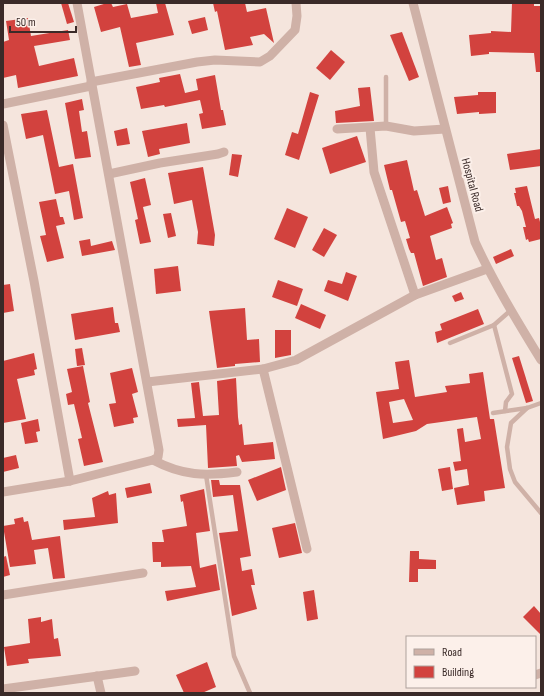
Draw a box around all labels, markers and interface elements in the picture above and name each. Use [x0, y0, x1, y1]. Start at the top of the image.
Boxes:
scale bar [10, 8, 76, 34]
text: 50 m [16, 15, 36, 30]
street label: Hospital Road [458, 157, 486, 213]
legend [406, 636, 536, 688]
text: Road [442, 645, 462, 660]
text: Building [442, 665, 474, 680]

